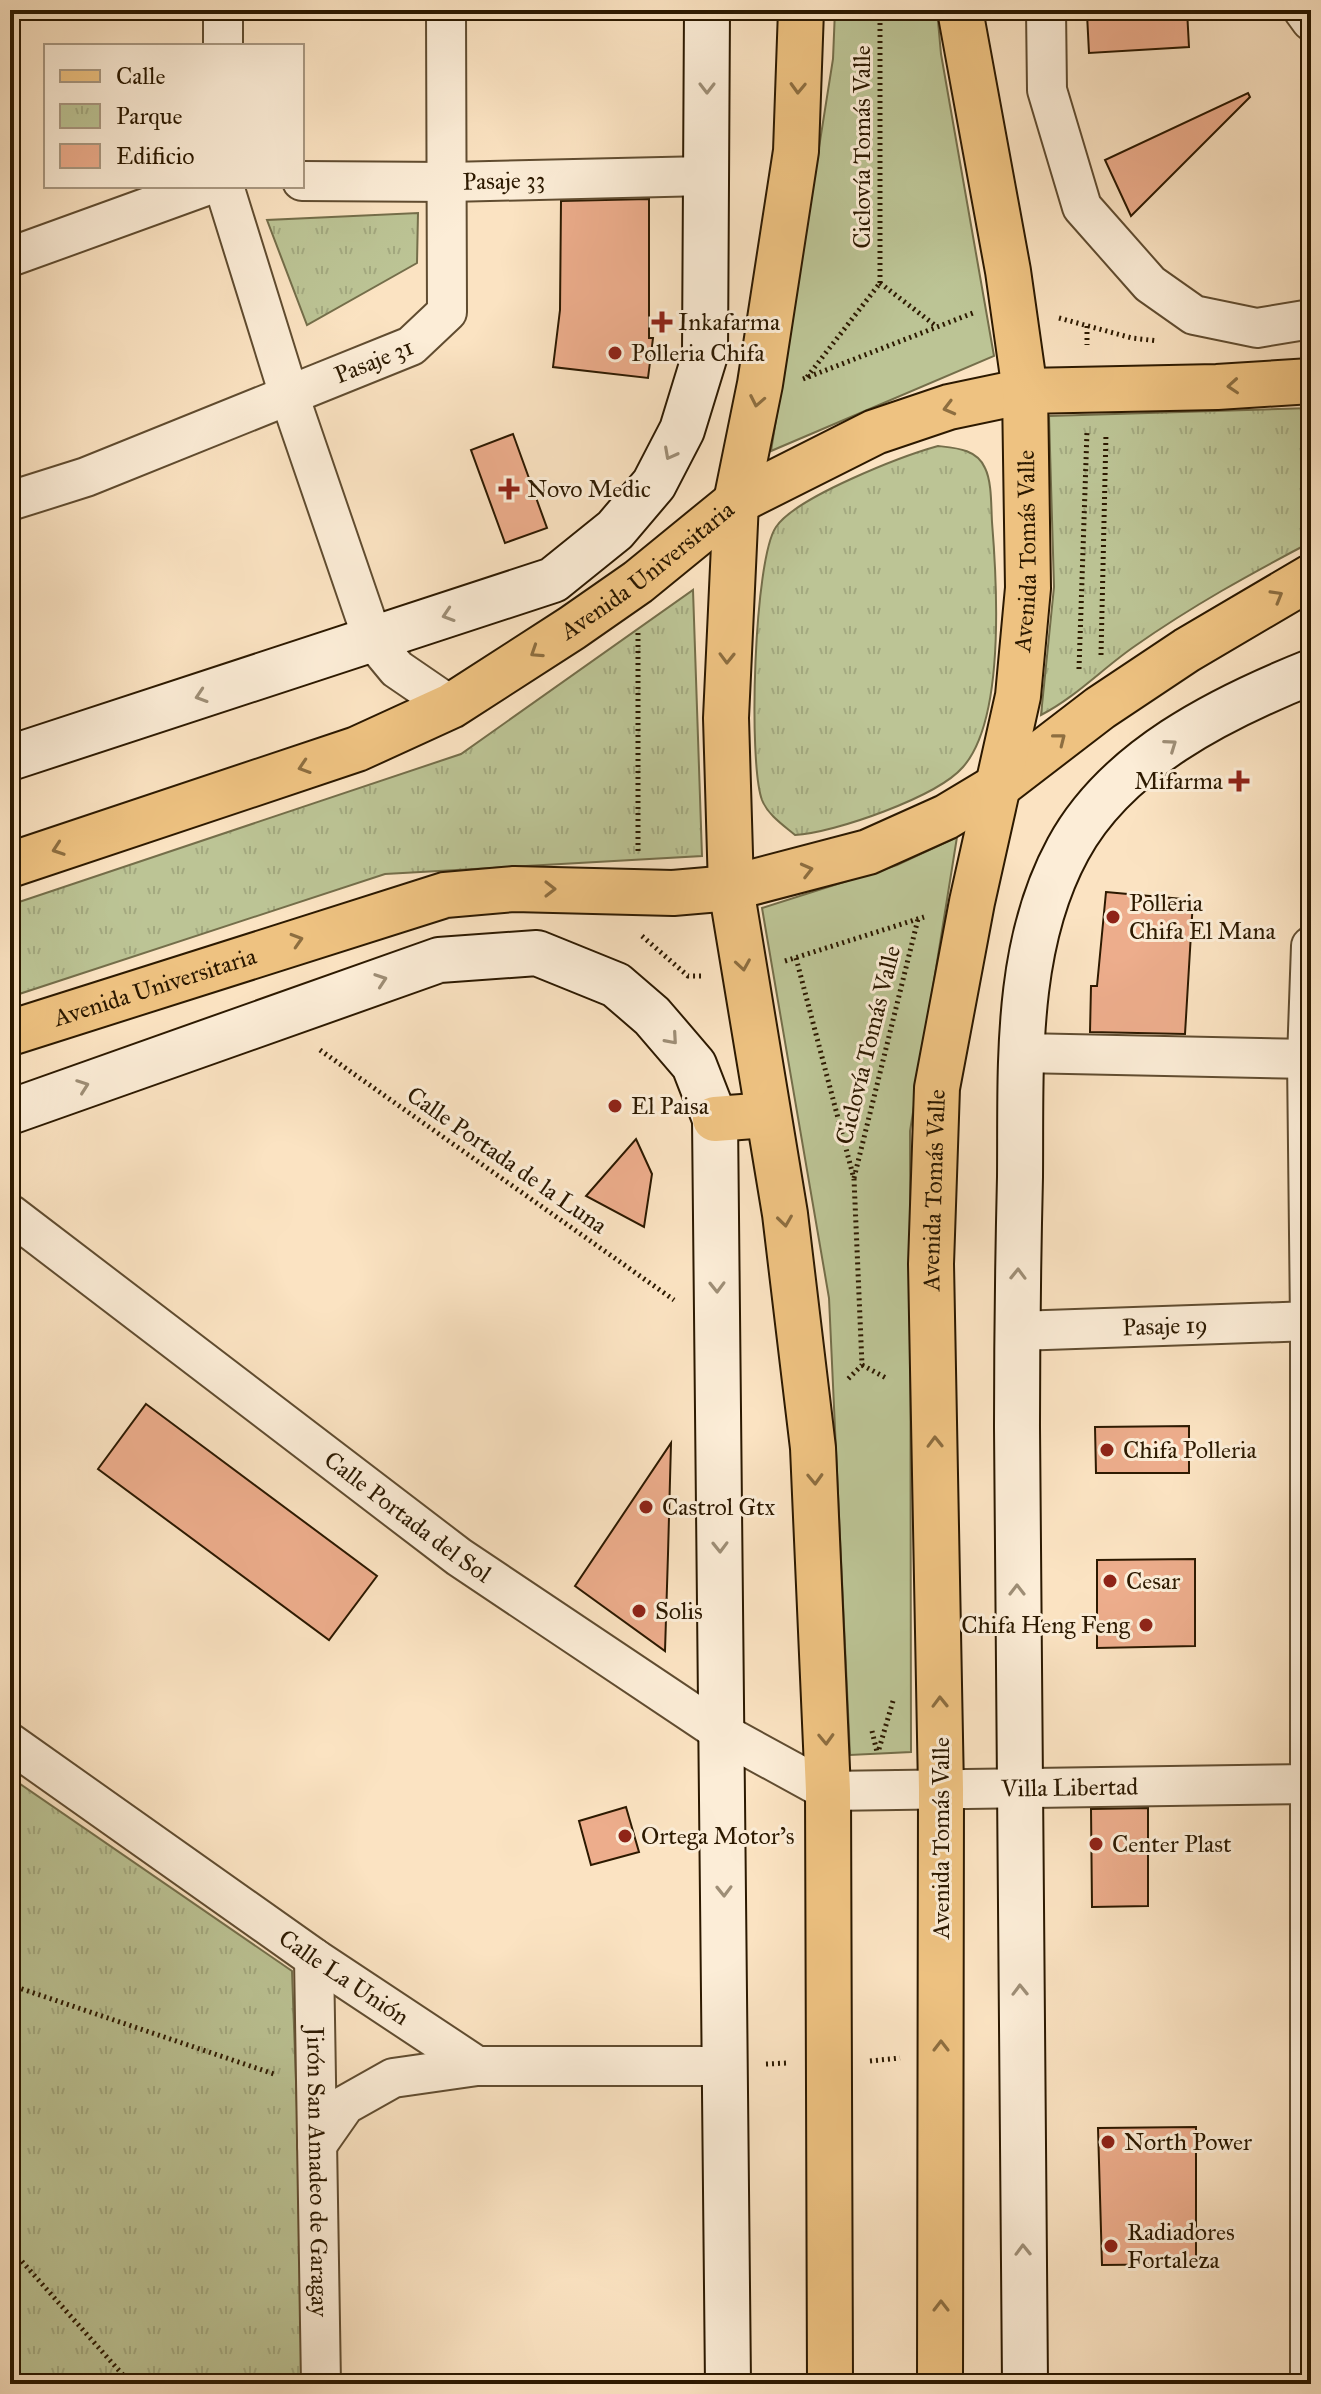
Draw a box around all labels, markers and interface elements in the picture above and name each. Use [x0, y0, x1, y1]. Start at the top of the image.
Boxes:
legend [44, 44, 304, 188]
street label: Ciclovía Tomás Valle [847, 45, 877, 249]
text: Calle [116, 61, 165, 91]
one-way arrow [698, 82, 716, 95]
one-way arrow [790, 82, 807, 95]
text: Parque [116, 101, 183, 131]
text: Edificio [116, 141, 195, 171]
street label: Pasaje 33 [462, 165, 546, 197]
place label: Inkafarma [678, 307, 781, 337]
marker: Inkafarma [653, 313, 671, 331]
street label: Pasaje 31 [330, 332, 418, 390]
place label: Polleria Chifa [631, 338, 766, 368]
marker: Polleria Chifa [606, 344, 624, 362]
one-way arrow [1226, 377, 1239, 394]
one-way arrow [749, 394, 766, 408]
one-way arrow [943, 398, 957, 415]
one-way arrow [664, 445, 680, 459]
street label: Avenida Tomás Valle [1007, 450, 1043, 654]
place label: Novo Medic [527, 474, 651, 504]
marker: Novo Medic [498, 478, 520, 500]
street label: Avenida Universitaria [554, 494, 741, 647]
one-way arrow [1268, 590, 1283, 606]
one-way arrow [442, 605, 456, 621]
one-way arrow [530, 642, 545, 657]
one-way arrow [718, 652, 736, 665]
one-way arrow [195, 687, 208, 703]
one-way arrow [1051, 734, 1066, 748]
one-way arrow [1163, 740, 1177, 755]
one-way arrow [298, 757, 312, 773]
place label: Mifarma [1134, 766, 1224, 796]
marker: Mifarma [1230, 772, 1248, 790]
one-way arrow [51, 839, 65, 856]
one-way arrow [800, 862, 813, 879]
one-way arrow [544, 880, 557, 898]
place label: Polleria Chifa El Mana [1129, 888, 1276, 946]
marker: Polleria Chifa El Mana [1104, 908, 1122, 926]
one-way arrow [290, 933, 304, 949]
street label: Avenida Universitaria [49, 941, 261, 1034]
street label: Ciclovía Tomás Valle [829, 943, 907, 1147]
one-way arrow [734, 958, 751, 972]
one-way arrow [373, 974, 387, 990]
one-way arrow [662, 1030, 677, 1045]
one-way arrow [76, 1080, 90, 1096]
street label: Calle Portada de la Luna [401, 1080, 614, 1241]
street label: Avenida Tomás Valle [916, 1089, 952, 1292]
place label: El Paisa [631, 1091, 710, 1121]
marker: El Paisa [606, 1097, 624, 1115]
one-way arrow [776, 1214, 793, 1228]
one-way arrow [1009, 1267, 1027, 1280]
one-way arrow [708, 1281, 726, 1294]
street label: Pasaje 19 [1122, 1310, 1208, 1342]
one-way arrow [926, 1435, 943, 1448]
place label: Chifa Polleria [1123, 1435, 1258, 1465]
marker: Chifa Polleria [1098, 1441, 1116, 1459]
street label: Calle Portada del Sol [318, 1445, 497, 1590]
one-way arrow [806, 1473, 823, 1486]
place label: Castrol Gtx [662, 1492, 775, 1522]
marker: Castrol Gtx [637, 1498, 655, 1516]
one-way arrow [711, 1541, 729, 1554]
place label: Cesar [1126, 1566, 1180, 1596]
marker: Cesar [1101, 1572, 1119, 1590]
one-way arrow [1008, 1583, 1026, 1596]
place label: Solis [655, 1596, 703, 1626]
marker: Solis [630, 1602, 648, 1620]
place label: Chifa Heng Feng [961, 1610, 1131, 1640]
marker: Chifa Heng Feng [1137, 1616, 1155, 1634]
one-way arrow [931, 1695, 948, 1708]
one-way arrow [817, 1733, 834, 1746]
street label: Avenida Tomás Valle [926, 1737, 956, 1940]
street label: Villa Libertad [1000, 1772, 1138, 1804]
place label: Ortega Motor's [641, 1821, 794, 1851]
marker: Ortega Motor's [616, 1827, 634, 1845]
place label: Center Plast [1112, 1829, 1232, 1859]
marker: Center Plast [1087, 1835, 1105, 1853]
one-way arrow [715, 1885, 733, 1898]
street label: Calle La Unión [273, 1923, 415, 2032]
one-way arrow [1011, 1983, 1029, 1996]
street label: Jirón San Amadeo de Garagay [300, 2024, 335, 2318]
one-way arrow [932, 2039, 950, 2052]
place label: North Power [1124, 2127, 1252, 2157]
marker: North Power [1099, 2133, 1117, 2151]
place label: Radiadores Fortaleza [1127, 2217, 1235, 2275]
marker: Radiadores Fortaleza [1102, 2237, 1120, 2255]
one-way arrow [1014, 2243, 1032, 2256]
one-way arrow [932, 2299, 949, 2312]

